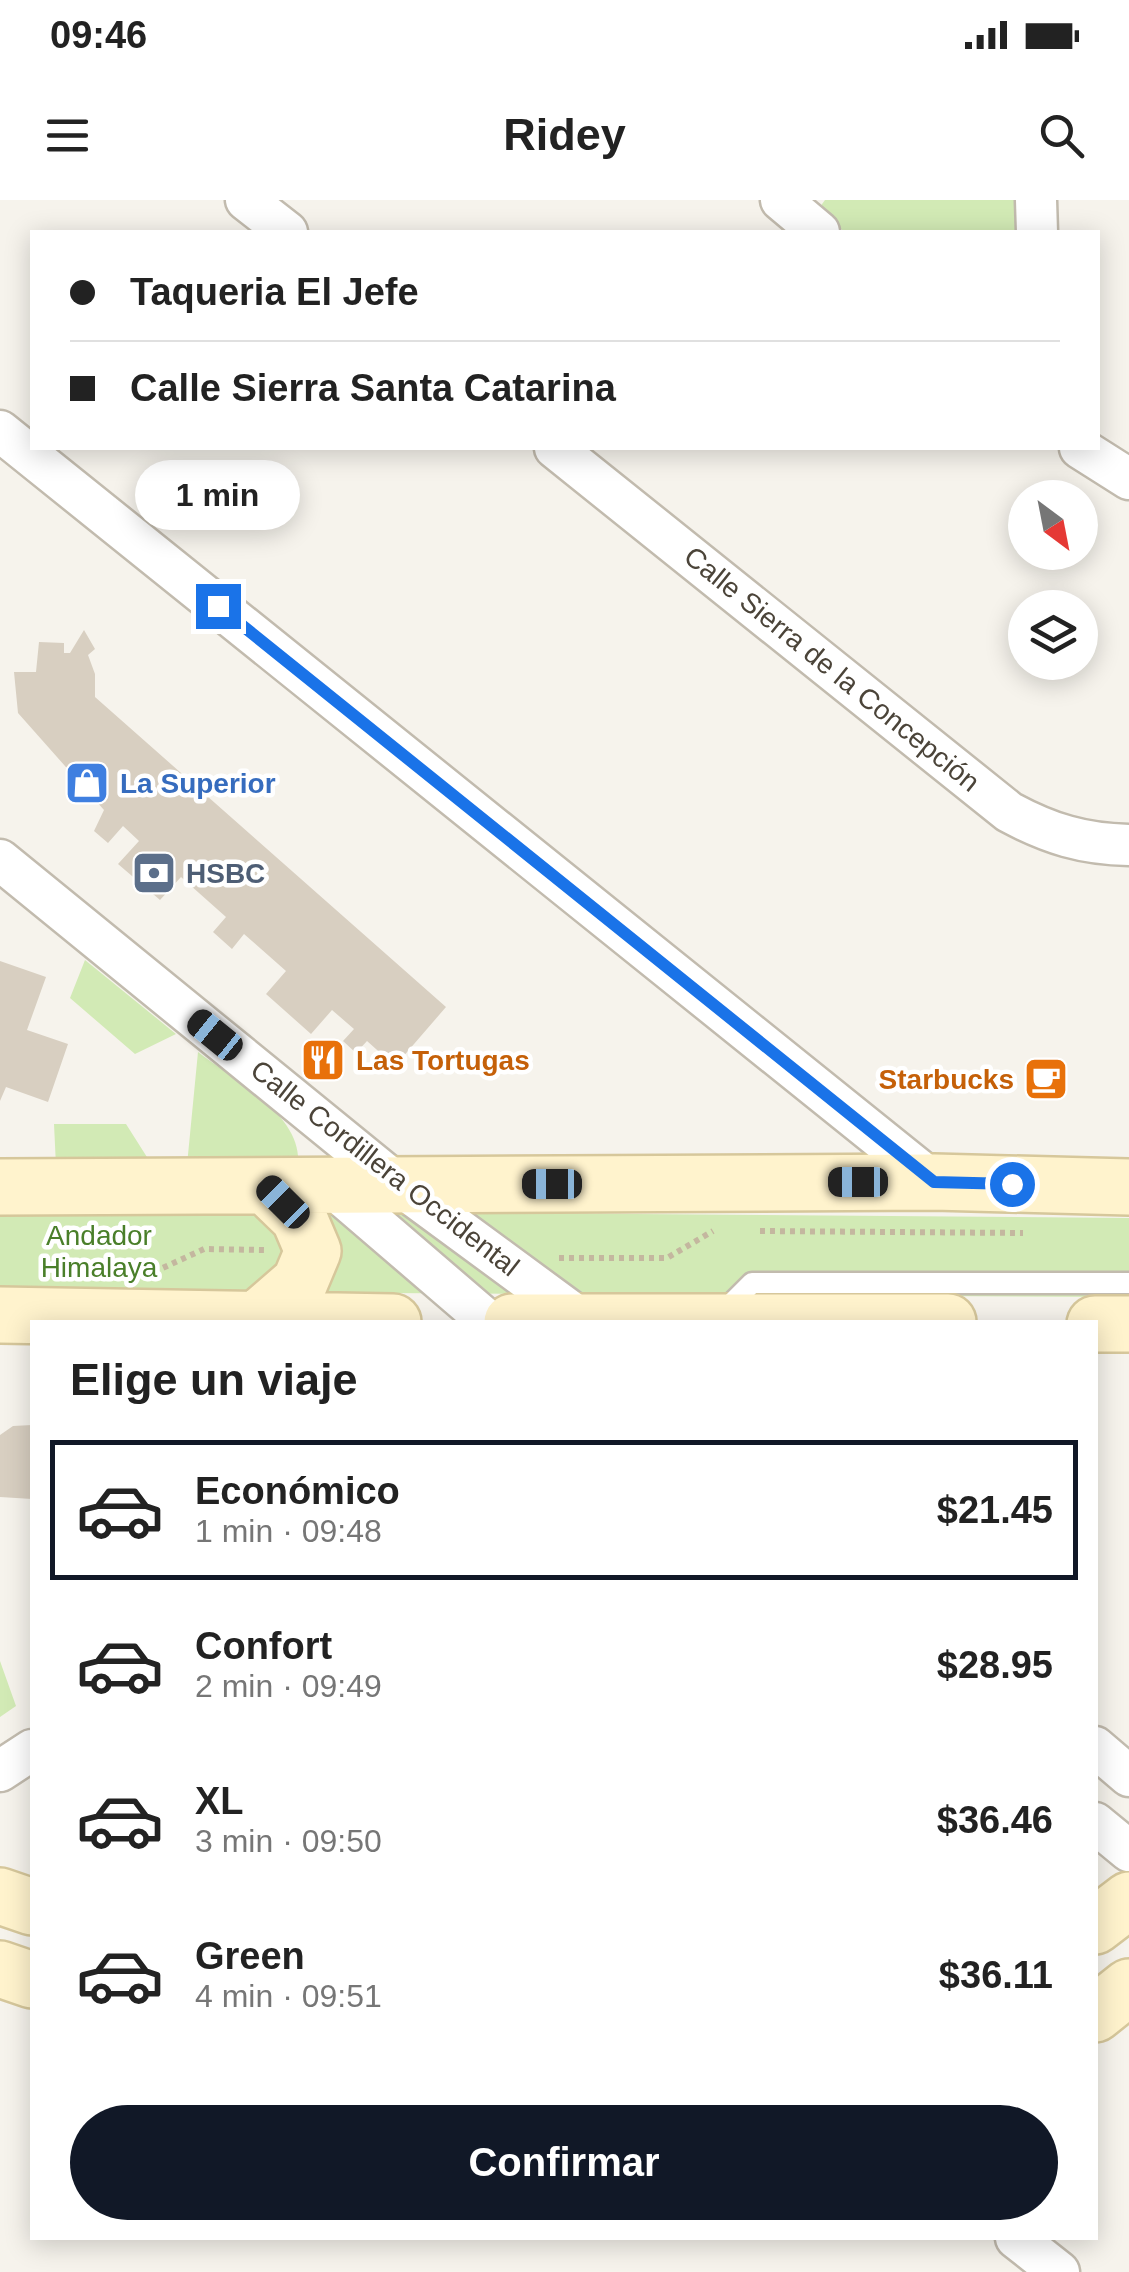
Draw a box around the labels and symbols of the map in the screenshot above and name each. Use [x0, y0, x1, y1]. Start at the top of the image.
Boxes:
callout: 1 min [136, 461, 300, 531]
north arrow [1008, 480, 1098, 570]
street label: Calle Sierra de la Concepción [678, 540, 986, 798]
route end [196, 584, 241, 629]
shop icon: La Superior [64, 760, 110, 806]
place label: La Superior [120, 768, 276, 799]
bank icon: HSBC [131, 850, 177, 896]
place label: HSBC [186, 858, 265, 889]
car [182, 1004, 248, 1066]
restaurant icon: Las Tortugas [300, 1037, 346, 1083]
place label: Las Tortugas [356, 1045, 530, 1076]
street label: Calle Cordillera Occidental [245, 1054, 525, 1282]
cafe icon: Starbucks [1023, 1056, 1069, 1102]
place label: Starbucks [879, 1064, 1014, 1095]
route start [990, 1162, 1035, 1207]
car [828, 1167, 888, 1197]
car [522, 1169, 582, 1199]
car [251, 1170, 315, 1234]
park label: Andador Himalaya [41, 1220, 158, 1283]

